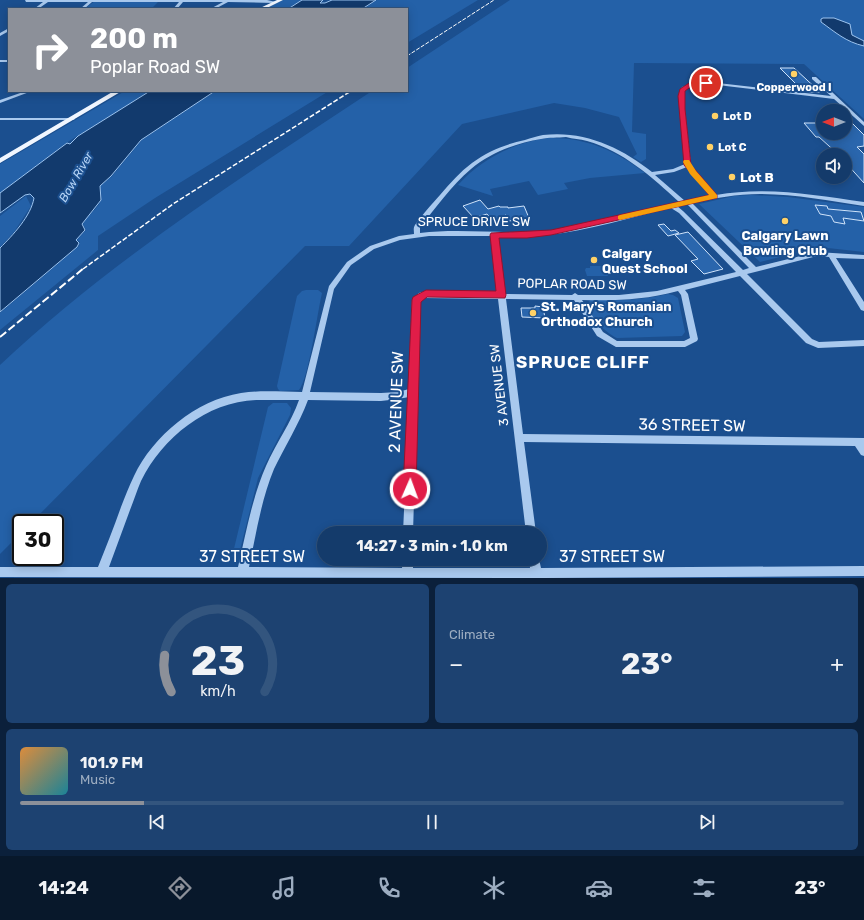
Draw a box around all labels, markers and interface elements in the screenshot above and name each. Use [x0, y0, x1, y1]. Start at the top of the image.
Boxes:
text: 200 m [90, 22, 178, 55]
icon: right [24, 24, 76, 76]
text: Poplar Road SW [90, 56, 220, 78]
pin [689, 66, 723, 100]
marker: Copperwood I [789, 69, 799, 79]
icon: arrive [695, 72, 717, 94]
place label: Copperwood I [756, 81, 832, 94]
north arrow [816, 104, 852, 140]
map controls [816, 104, 852, 184]
place label: Lot D [723, 110, 752, 123]
marker: Lot D [710, 111, 720, 121]
place label: Lot C [718, 141, 747, 154]
marker: Lot C [705, 142, 715, 152]
button: sound [816, 148, 852, 184]
water label: Bow River [56, 149, 96, 205]
place label: Lot B [740, 170, 774, 185]
marker: Lot B [727, 172, 737, 182]
street label: SPRUCE DRIVE SW [418, 214, 530, 229]
marker: Calgary Lawn Bowling Club [780, 216, 790, 226]
place label: Calgary Lawn Bowling Club [741, 228, 829, 258]
place label: Calgary Quest School [602, 246, 688, 276]
marker: Calgary Quest School [589, 255, 599, 265]
street label: POPLAR ROAD SW [517, 276, 627, 292]
place label: St. Mary's Romanian Orthodox Church [541, 299, 672, 329]
marker: St. Mary's Romanian Orthodox Church [528, 308, 538, 318]
street label: 3 AVENUE SW [487, 343, 511, 427]
street label: 2 AVENUE SW [385, 351, 407, 453]
district label: SPRUCE CLIFF [516, 352, 650, 372]
street label: 36 STREET SW [638, 415, 746, 435]
position arrow [389, 468, 431, 510]
speed limit sign: 30 [12, 514, 64, 566]
text: 14:27 · 3 min · 1.0 km [356, 537, 508, 555]
street label: 37 STREET SW [199, 547, 305, 566]
street label: 37 STREET SW [559, 547, 665, 566]
text: Climate [449, 627, 495, 642]
text: 23 [190, 635, 245, 684]
text: 23° [621, 646, 673, 682]
text: − [449, 651, 463, 678]
text: + [830, 651, 844, 678]
text: km/h [200, 682, 235, 699]
text: 101.9 FM [80, 754, 143, 772]
text: Music [80, 772, 115, 787]
icon: previous [146, 811, 168, 833]
icon: pause [421, 811, 443, 833]
icon: next [696, 811, 718, 833]
icon: directions [166, 874, 194, 902]
icon: music [270, 874, 298, 902]
icon: phone [375, 874, 403, 902]
icon: climate [480, 874, 508, 902]
icon: car [585, 874, 613, 902]
icon: filters [690, 874, 718, 902]
text: 14:24 [38, 877, 89, 899]
text: 23° [795, 877, 825, 899]

